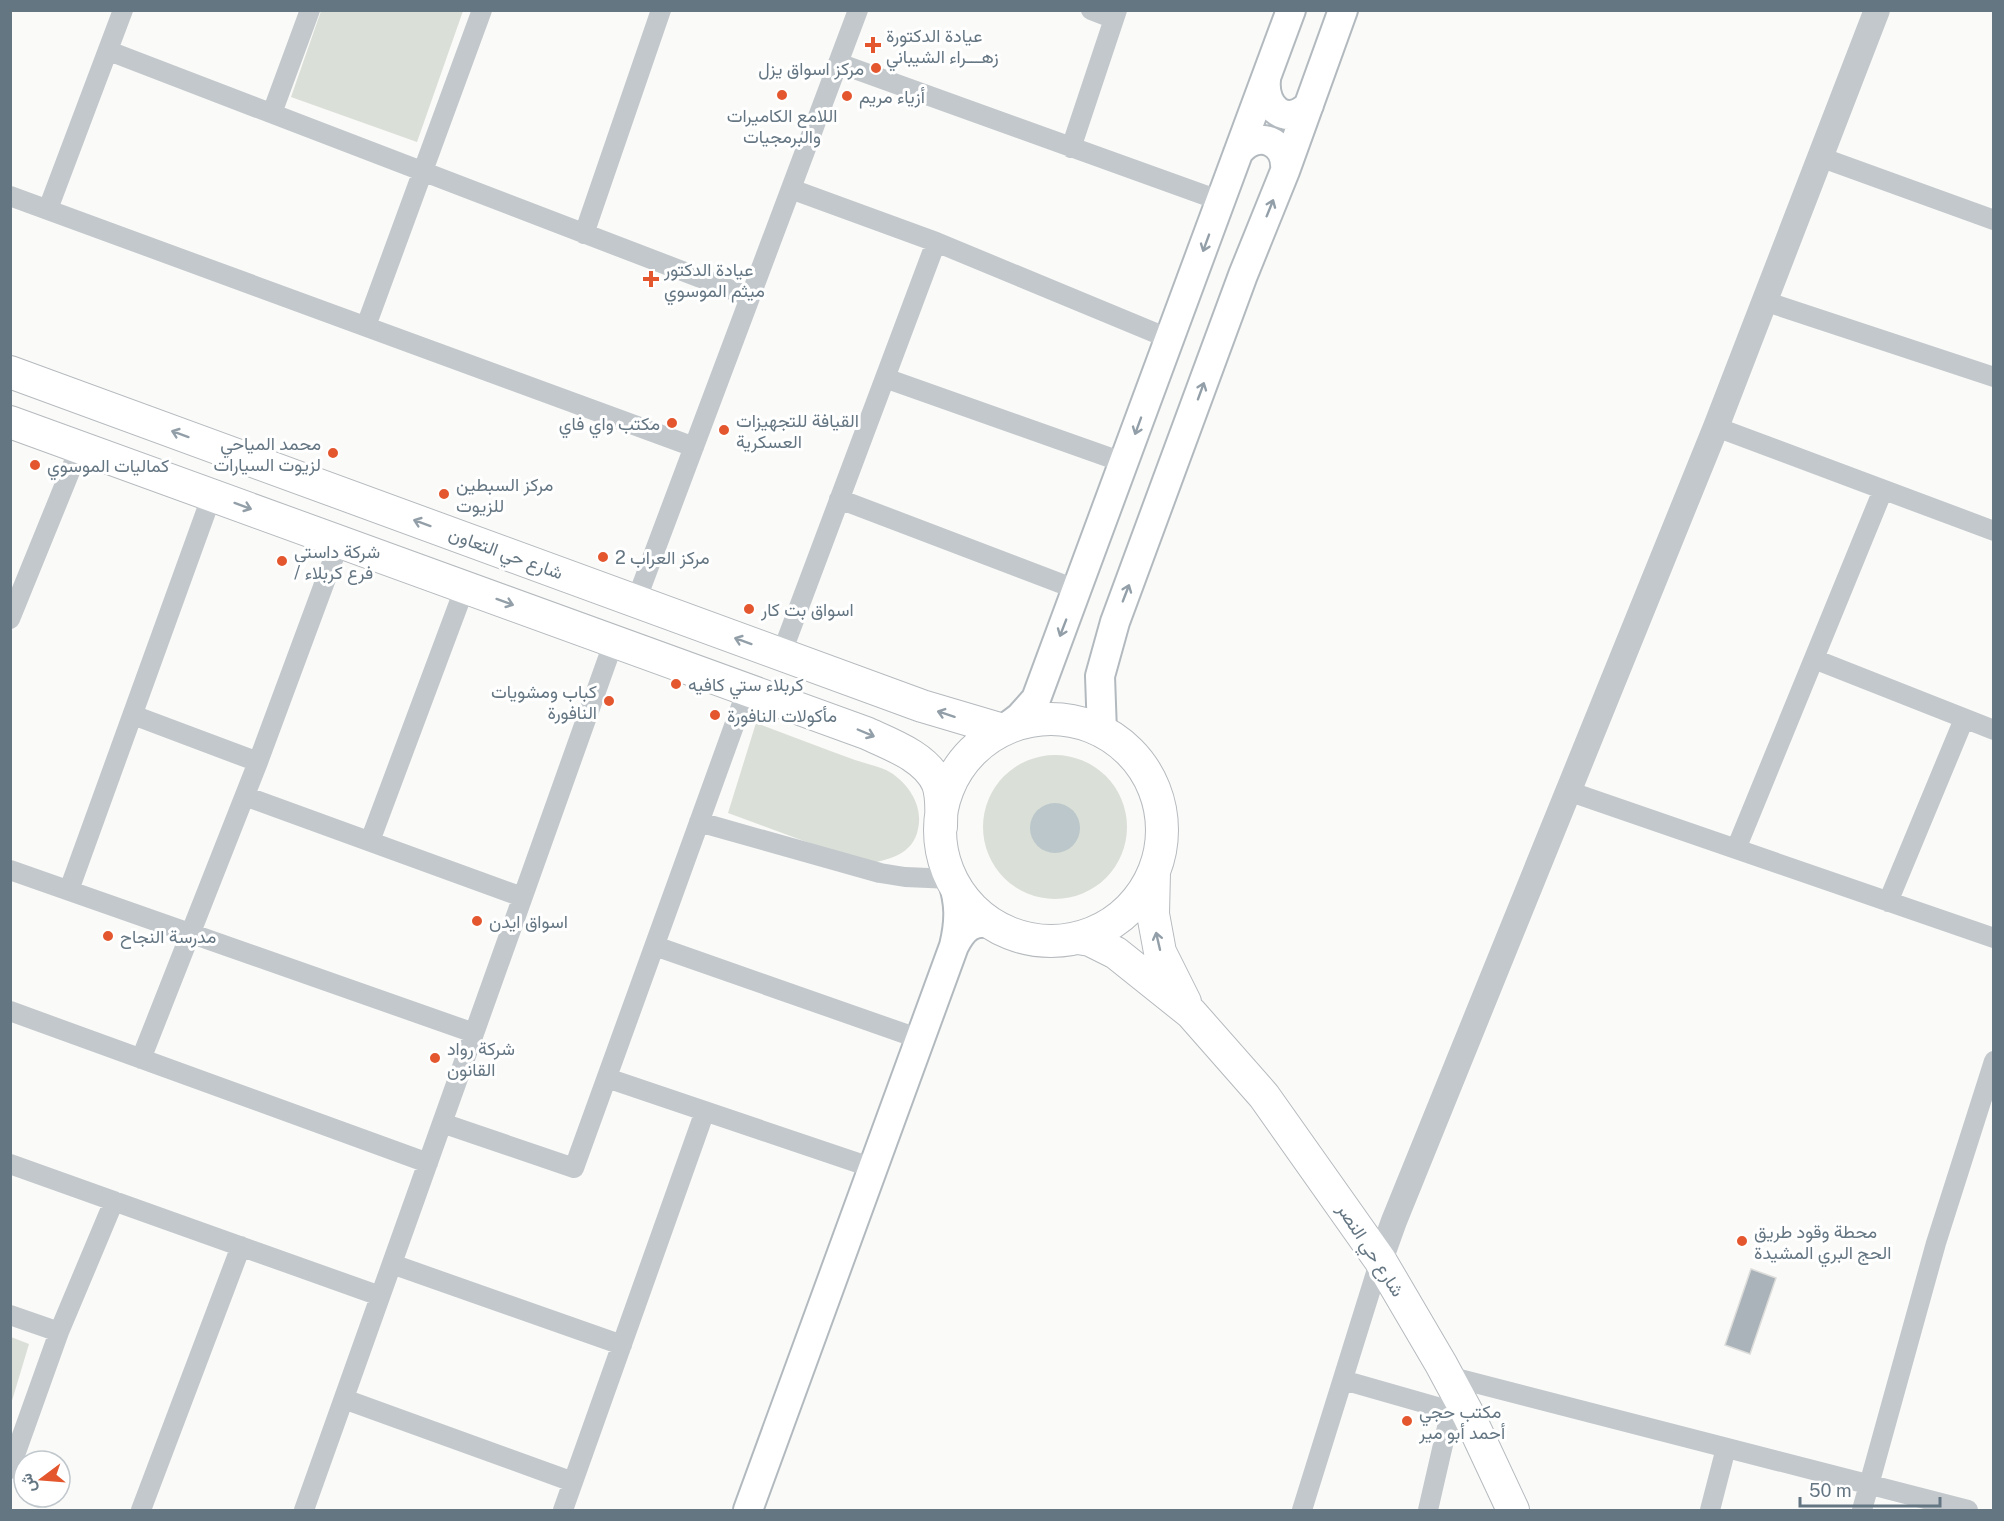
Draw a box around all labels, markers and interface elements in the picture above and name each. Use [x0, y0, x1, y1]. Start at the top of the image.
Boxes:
place label: عيادة الدكتورة زهـــراء الشيباني [886, 25, 999, 72]
marker: عيادة الدكتورة زهـــراء الشيباني [864, 36, 882, 54]
place label: مركز اسواق يزل [758, 58, 864, 80]
marker: مركز اسواق يزل [869, 61, 883, 75]
place label: أزياء مريم [859, 86, 925, 109]
marker: اللامع الكاميرات والبرمجيات [775, 88, 789, 102]
marker: أزياء مريم [840, 89, 854, 103]
place label: اللامع الكاميرات والبرمجيات [727, 105, 837, 148]
one-way arrow [1265, 200, 1276, 218]
one-way arrow [1199, 233, 1210, 252]
place label: عيادة الدكتور ميثم الموسوي [663, 259, 765, 306]
marker: عيادة الدكتور ميثم الموسوي [642, 270, 660, 288]
one-way arrow [1196, 382, 1207, 400]
place label: القيافة للتجهيزات العسكرية [736, 410, 859, 453]
place label: مكتب واي فاي [559, 413, 660, 439]
marker: مكتب واي فاي [665, 416, 679, 430]
one-way arrow [1132, 416, 1143, 435]
marker: القيافة للتجهيزات العسكرية [717, 423, 731, 437]
one-way arrow [171, 428, 190, 439]
place label: محمد المياحي لزيوت السيارات [214, 433, 321, 476]
marker: محمد المياحي لزيوت السيارات [326, 446, 340, 460]
place label: كماليات الموسوي [47, 455, 169, 481]
marker: كماليات الموسوي [28, 458, 42, 472]
place label: مركز السبطين للزيوت [456, 474, 553, 517]
marker: مركز السبطين للزيوت [437, 487, 451, 501]
one-way arrow [233, 502, 252, 513]
one-way arrow [414, 516, 432, 527]
street label: شارع حي التعاون [444, 523, 566, 588]
place label: شركة داستي / فرع كربلاء [294, 541, 380, 585]
place label: مركز العراب 2 [615, 547, 710, 569]
marker: مركز العراب 2 [596, 550, 610, 564]
marker: شركة داستي / فرع كربلاء [275, 554, 289, 568]
one-way arrow [1121, 584, 1132, 603]
one-way arrow [495, 597, 514, 608]
place label: اسواق بت كار [760, 599, 854, 621]
marker: اسواق بت كار [742, 602, 756, 616]
one-way arrow [1057, 618, 1068, 637]
one-way arrow [735, 634, 753, 645]
place label: كربلاء ستي كافيه [688, 674, 804, 700]
marker: كربلاء ستي كافيه [669, 677, 683, 691]
place label: كباب ومشويات النافورة [491, 681, 597, 724]
marker: كباب ومشويات النافورة [602, 694, 616, 708]
place label: مأكولات النافورة [727, 705, 837, 727]
marker: مأكولات النافورة [708, 708, 722, 722]
one-way arrow [938, 708, 956, 719]
one-way arrow [856, 728, 875, 739]
place label: اسواق ايدن [489, 911, 568, 933]
marker: اسواق ايدن [470, 914, 484, 928]
place label: مدرسة النجاح [120, 926, 216, 949]
marker: مدرسة النجاح [101, 929, 115, 943]
one-way arrow [1151, 932, 1163, 951]
place label: شركة رواد القانون [447, 1038, 515, 1081]
marker: شركة رواد القانون [428, 1051, 442, 1065]
street label: شارع حي النصر [1328, 1199, 1409, 1303]
place label: محطة وقود طريق الحج البري المشيدة [1754, 1221, 1891, 1268]
marker: محطة وقود طريق الحج البري المشيدة [1735, 1234, 1749, 1248]
place label: مكتب حجي أحمد أبو مير [1418, 1401, 1505, 1444]
marker: مكتب حجي أحمد أبو مير [1400, 1414, 1414, 1428]
north arrow [12, 1449, 72, 1509]
scale bar [1800, 1470, 1940, 1508]
text: ش [16, 1471, 40, 1495]
text: 50 m [1809, 1480, 1852, 1501]

